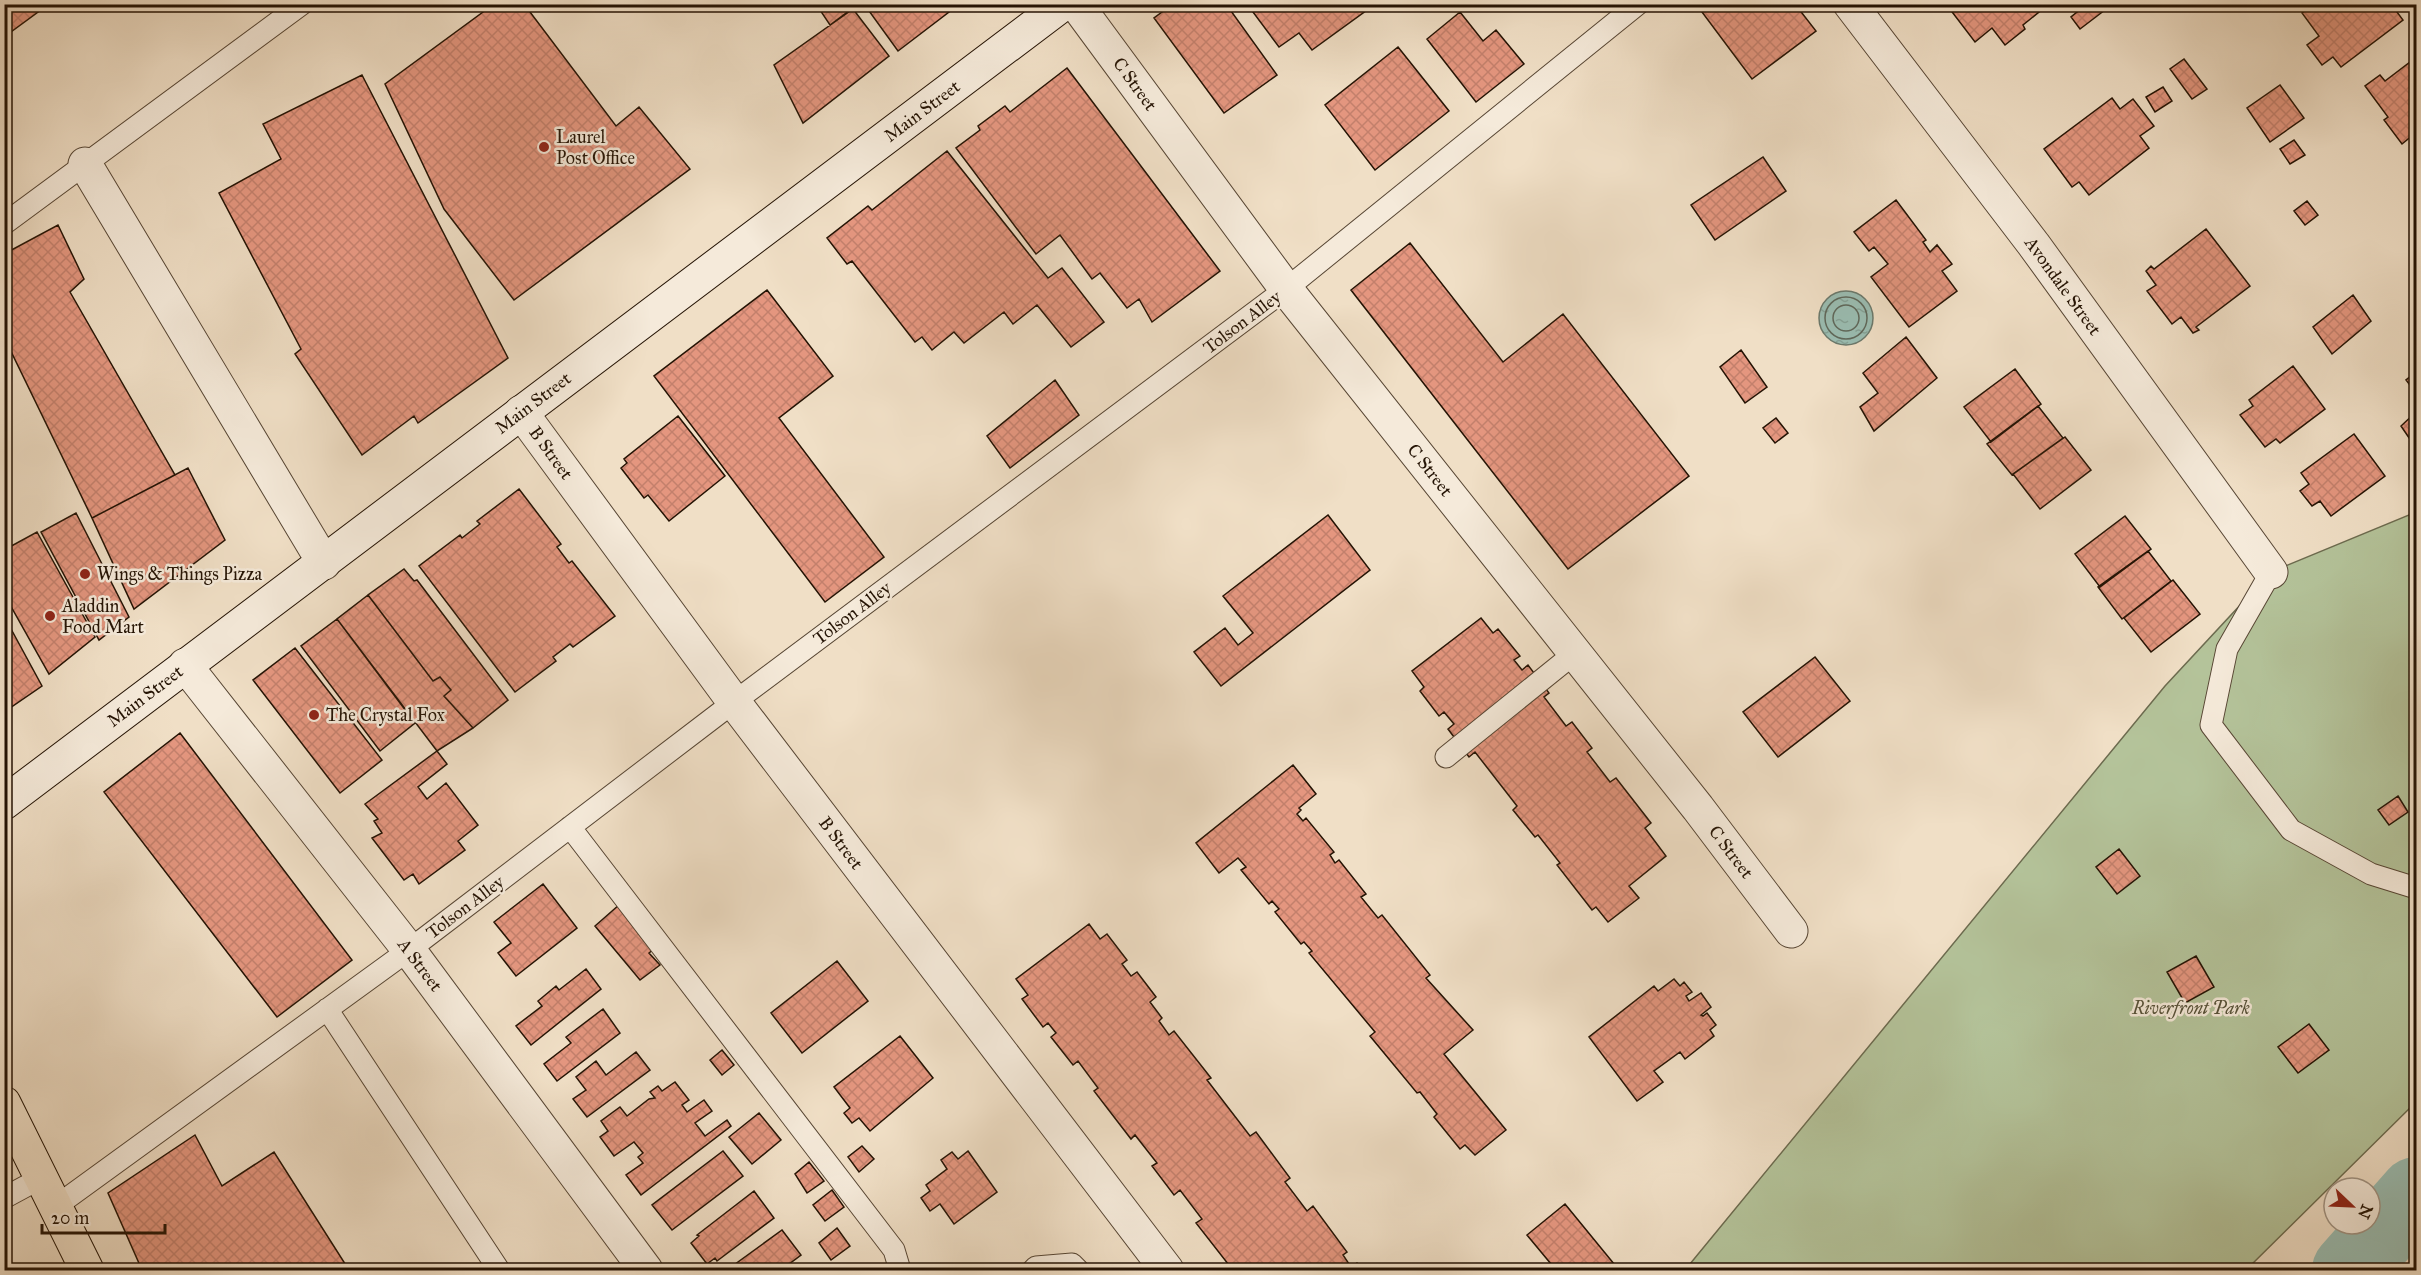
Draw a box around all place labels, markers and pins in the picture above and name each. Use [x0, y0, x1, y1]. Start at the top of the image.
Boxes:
place label: Laurel Post Office [556, 126, 635, 169]
marker: Laurel Post Office [537, 140, 551, 154]
place label: Wings & Things Pizza [97, 563, 262, 586]
marker: Wings & Things Pizza [78, 567, 92, 581]
place label: Aladdin Food Mart [61, 595, 145, 638]
marker: Aladdin Food Mart [43, 609, 57, 623]
place label: The Crystal Fox [326, 704, 445, 726]
marker: The Crystal Fox [307, 708, 321, 722]

